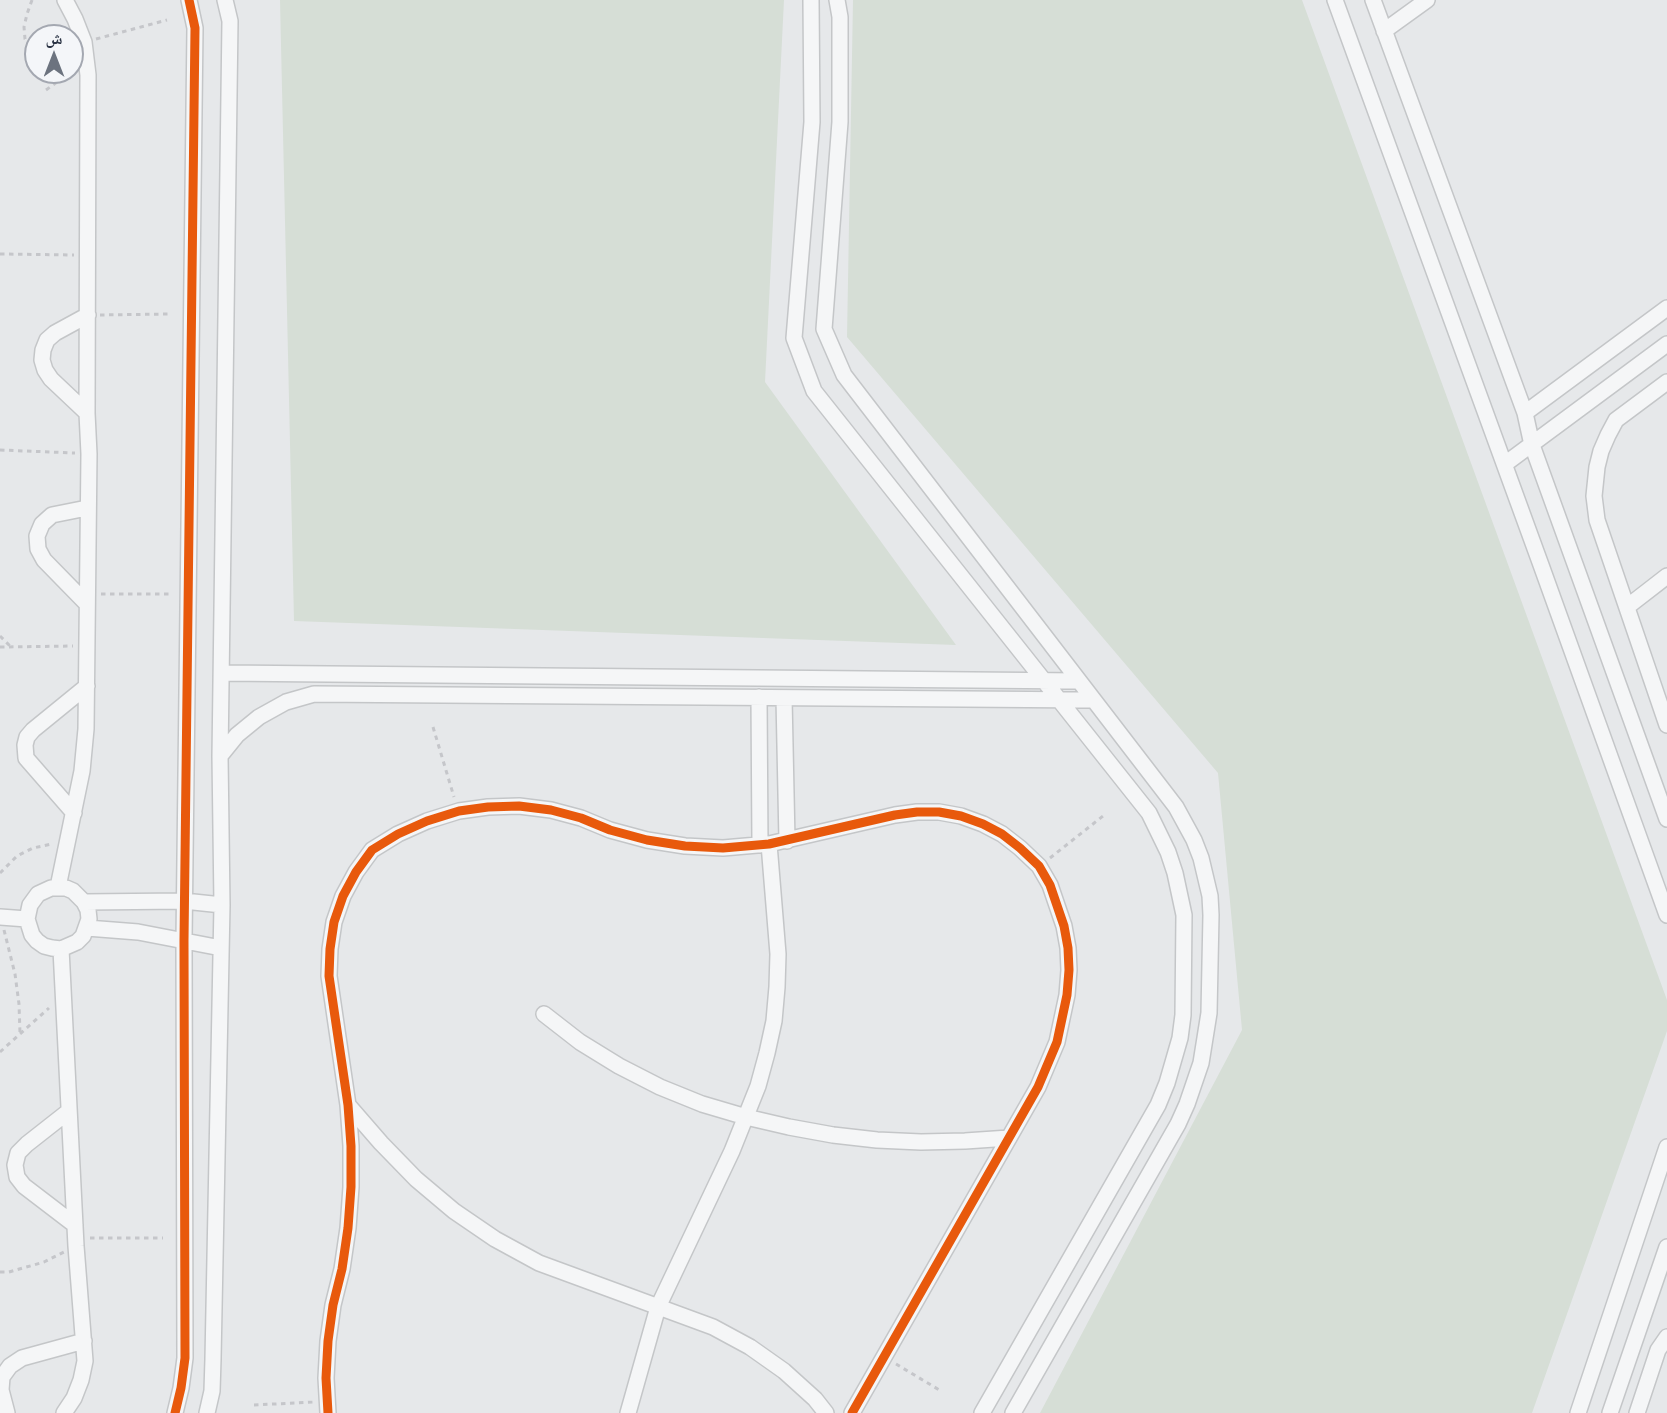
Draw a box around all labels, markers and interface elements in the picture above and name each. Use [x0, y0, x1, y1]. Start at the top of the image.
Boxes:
north arrow [24, 24, 84, 84]
text: ش [46, 28, 62, 48]

